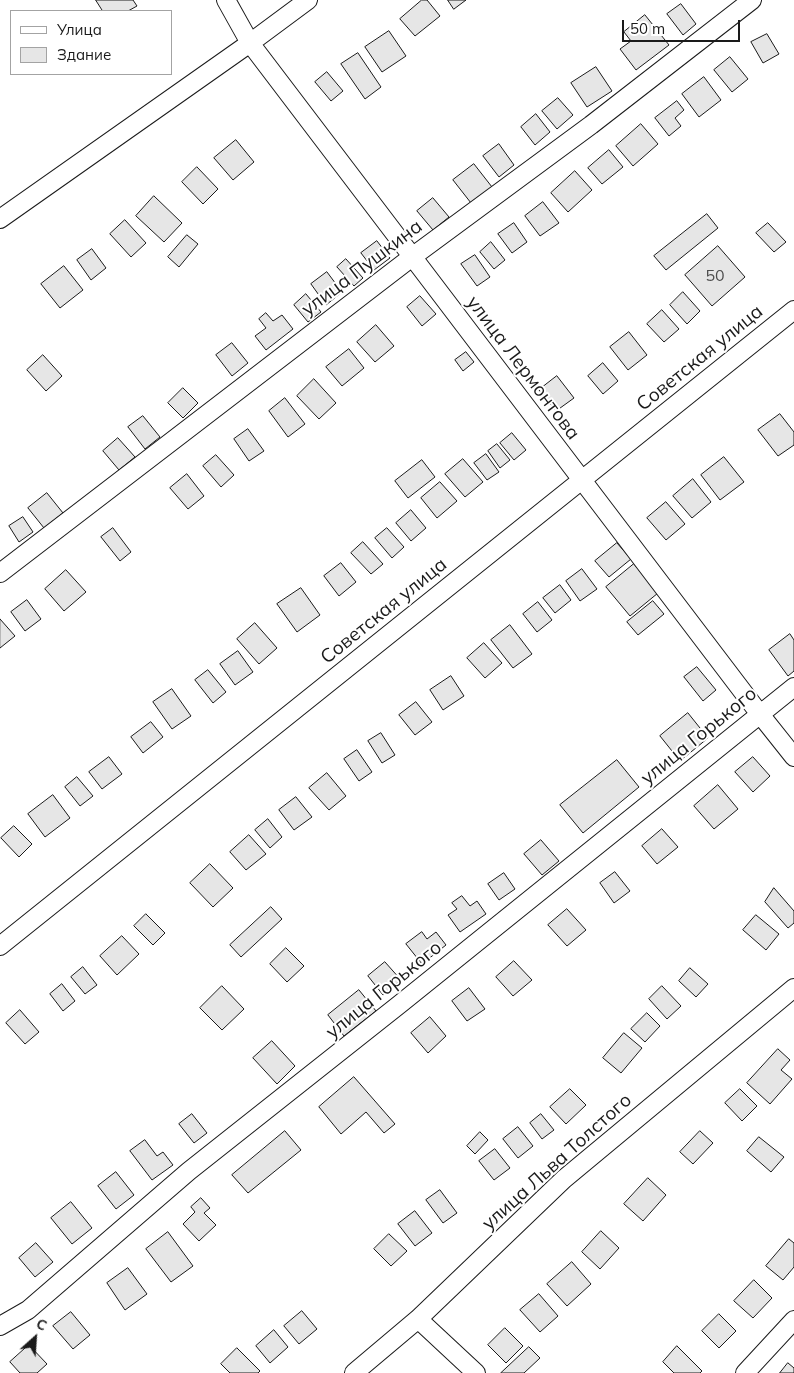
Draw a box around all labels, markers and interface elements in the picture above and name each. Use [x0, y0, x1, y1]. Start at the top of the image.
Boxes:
legend [10, 10, 172, 75]
scale bar [624, 10, 742, 42]
text: 50 m [630, 19, 665, 38]
text: Улица [57, 20, 102, 39]
text: Здание [57, 45, 111, 64]
street label: улица Пушкина [297, 215, 427, 321]
house number: 50 [705, 266, 725, 286]
street label: улица Лермонтова [462, 292, 584, 444]
street label: Советская улица [632, 300, 768, 416]
street label: Советская улица [316, 553, 452, 669]
street label: улица Горького [636, 682, 762, 790]
street label: улица Горького [321, 936, 447, 1044]
street label: улица Льва Толстого [478, 1089, 636, 1235]
north arrow [10, 1313, 60, 1363]
text: С [33, 1314, 50, 1335]

